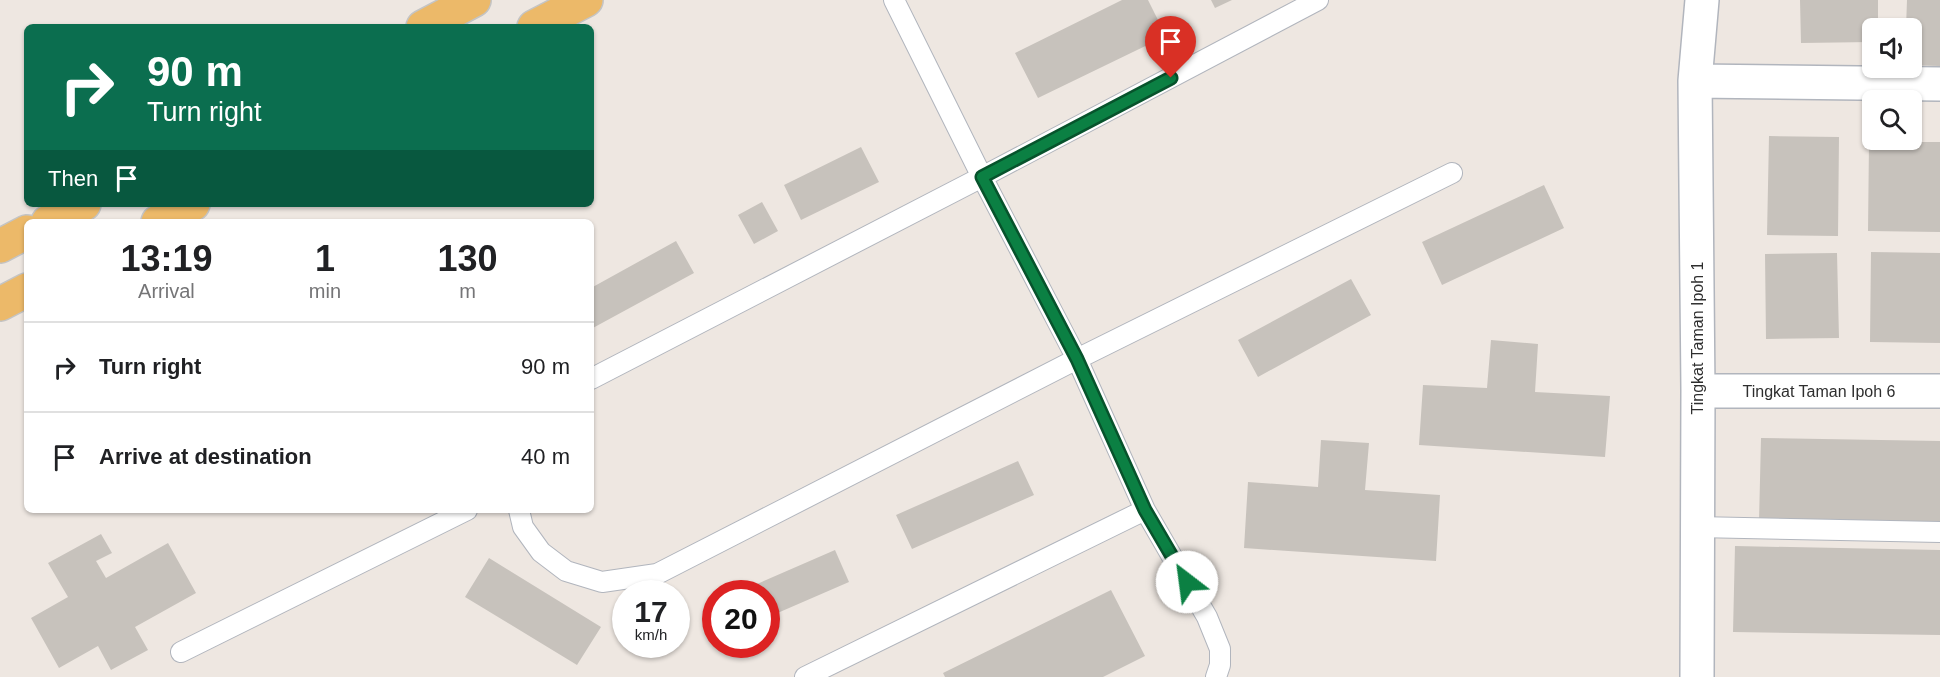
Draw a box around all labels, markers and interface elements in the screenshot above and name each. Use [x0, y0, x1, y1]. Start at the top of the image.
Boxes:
pin [1145, 16, 1196, 78]
map controls [1862, 18, 1922, 150]
button: sound [1862, 18, 1922, 78]
icon: arrive [1154, 25, 1187, 58]
icon: right [48, 48, 126, 126]
text: 90 m [147, 48, 243, 95]
button: search [1862, 90, 1922, 150]
text: Turn right [147, 97, 262, 127]
icon: arrive [110, 162, 143, 195]
text: Then [48, 166, 98, 191]
text: 13:19 [120, 238, 212, 279]
text: 1 [315, 238, 335, 279]
text: 130 [437, 238, 498, 279]
street label: Tingkat Taman Ipoh 1 [1689, 261, 1706, 414]
text: Arrival [138, 280, 195, 302]
text: min [309, 280, 341, 302]
text: m [459, 280, 476, 302]
icon: right [48, 351, 81, 384]
text: Turn right [99, 354, 201, 379]
text: 90 m [521, 354, 570, 379]
street label: Tingkat Taman Ipoh 6 [1743, 383, 1896, 400]
icon: arrive [48, 441, 81, 474]
text: Arrive at destination [99, 444, 312, 469]
text: 40 m [521, 444, 570, 469]
position arrow [1155, 550, 1219, 614]
speed limit sign: 20 [702, 580, 780, 658]
text: 17 [634, 595, 668, 628]
text: km/h [635, 626, 667, 643]

